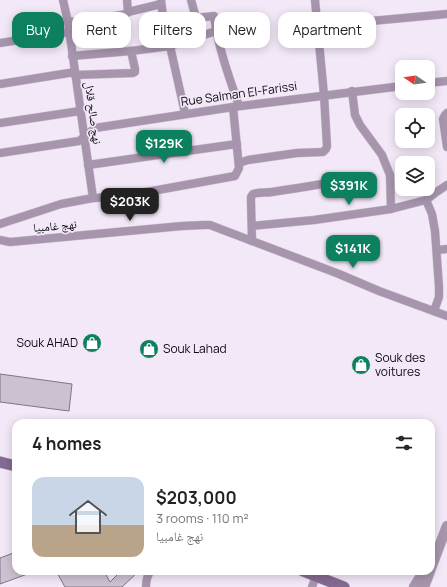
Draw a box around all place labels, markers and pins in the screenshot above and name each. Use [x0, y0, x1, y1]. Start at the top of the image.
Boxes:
pin: $129K [136, 130, 192, 164]
pin: $391K [321, 172, 377, 206]
pin: $203K [102, 188, 158, 222]
pin: $141K [325, 235, 381, 269]
shop icon: Souk AHAD [81, 332, 103, 354]
place label: Souk AHAD [17, 334, 78, 351]
shop icon: Souk Lahad [138, 338, 160, 360]
place label: Souk Lahad [163, 340, 227, 357]
place label: Souk des voitures [375, 349, 425, 380]
shop icon: Souk des voitures [350, 354, 372, 376]

